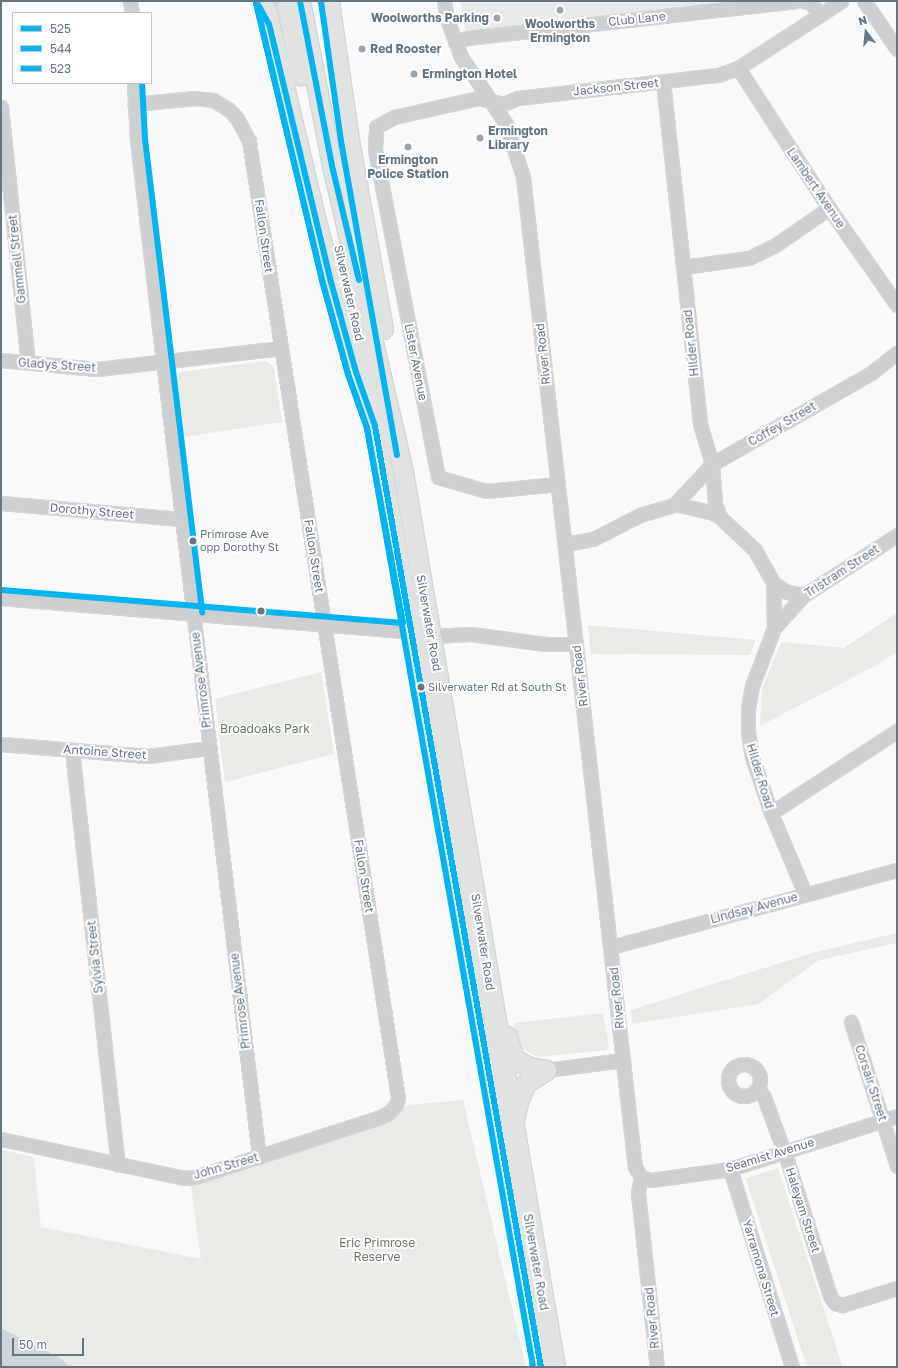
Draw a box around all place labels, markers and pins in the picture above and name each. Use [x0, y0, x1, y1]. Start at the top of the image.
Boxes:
marker: Woolworths Ermington [555, 5, 565, 15]
place label: Woolworths Parking [371, 11, 489, 25]
marker: Woolworths Parking [492, 13, 502, 23]
place label: Woolworths Ermington [525, 17, 595, 45]
place label: Red Rooster [370, 42, 441, 56]
marker: Red Rooster [357, 44, 367, 54]
place label: Ermington Hotel [422, 67, 517, 81]
marker: Ermington Hotel [409, 69, 419, 79]
place label: Ermington Library [488, 124, 548, 152]
marker: Ermington Library [475, 133, 485, 143]
marker: Ermington Police Station [403, 142, 413, 152]
place label: Ermington Police Station [367, 153, 449, 181]
place label: Primrose Ave opp Dorothy St [200, 528, 279, 554]
marker: Primrose Ave opp Dorothy St [188, 536, 198, 546]
unlabelled marker [256, 606, 266, 616]
place label: Silverwater Rd at South St [428, 680, 566, 694]
marker: Silverwater Rd at South St [416, 682, 426, 692]

